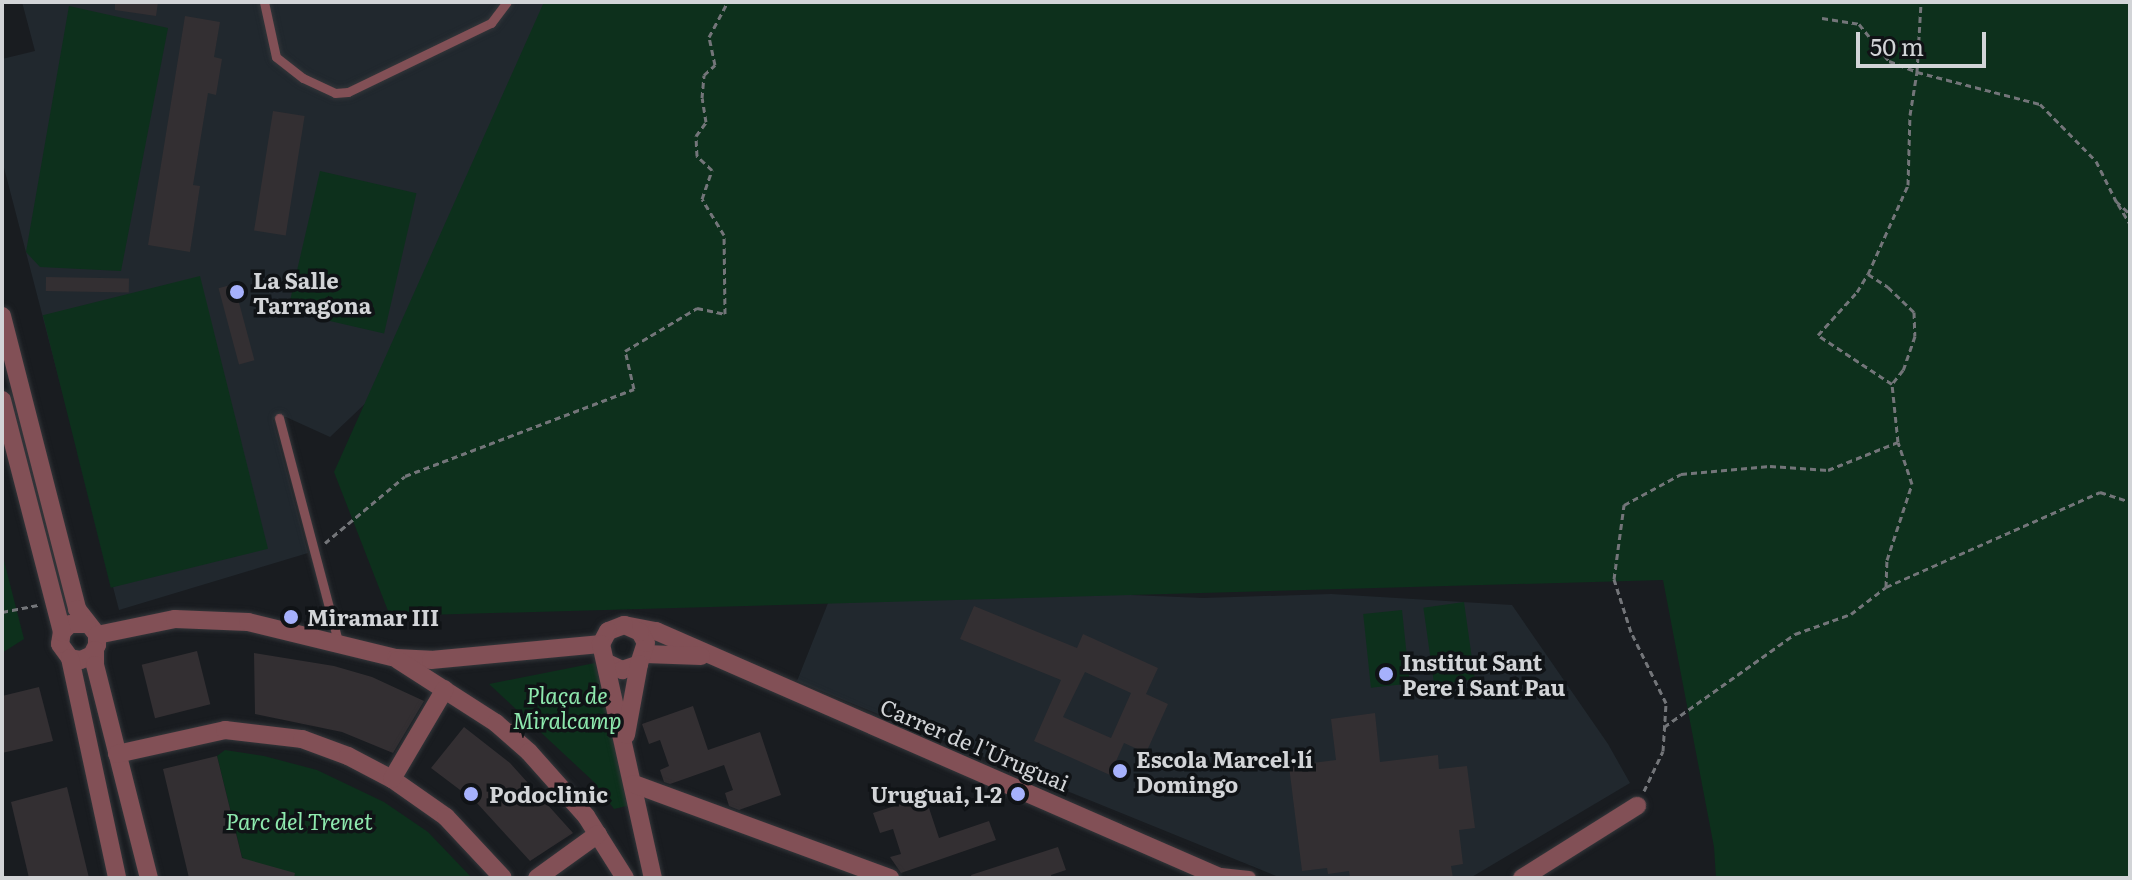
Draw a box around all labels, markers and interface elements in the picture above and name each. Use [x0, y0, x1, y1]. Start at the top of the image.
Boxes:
scale bar [1860, 16, 1990, 66]
text: 50 m [1870, 28, 1924, 63]
place label: La Salle Tarragona [253, 266, 371, 318]
marker: La Salle Tarragona [228, 283, 246, 301]
place label: Miramar III [307, 604, 439, 630]
marker: Miramar III [282, 608, 300, 626]
place label: Institut Sant Pere i Sant Pau [1402, 648, 1565, 700]
marker: Institut Sant Pere i Sant Pau [1377, 665, 1395, 683]
park label: Plaça de Miralcamp [512, 681, 622, 732]
street label: Carrer de l'Uruguai [877, 692, 1073, 796]
place label: Escola Marcel·lí Domingo [1136, 745, 1313, 796]
marker: Escola Marcel·lí Domingo [1111, 762, 1129, 780]
place label: Podoclinic [489, 781, 608, 807]
place label: Uruguai, 1-2 [870, 781, 1002, 807]
marker: Podoclinic [460, 783, 482, 805]
marker: Uruguai, 1-2 [1009, 785, 1027, 803]
park label: Parc del Trenet [225, 808, 373, 834]

